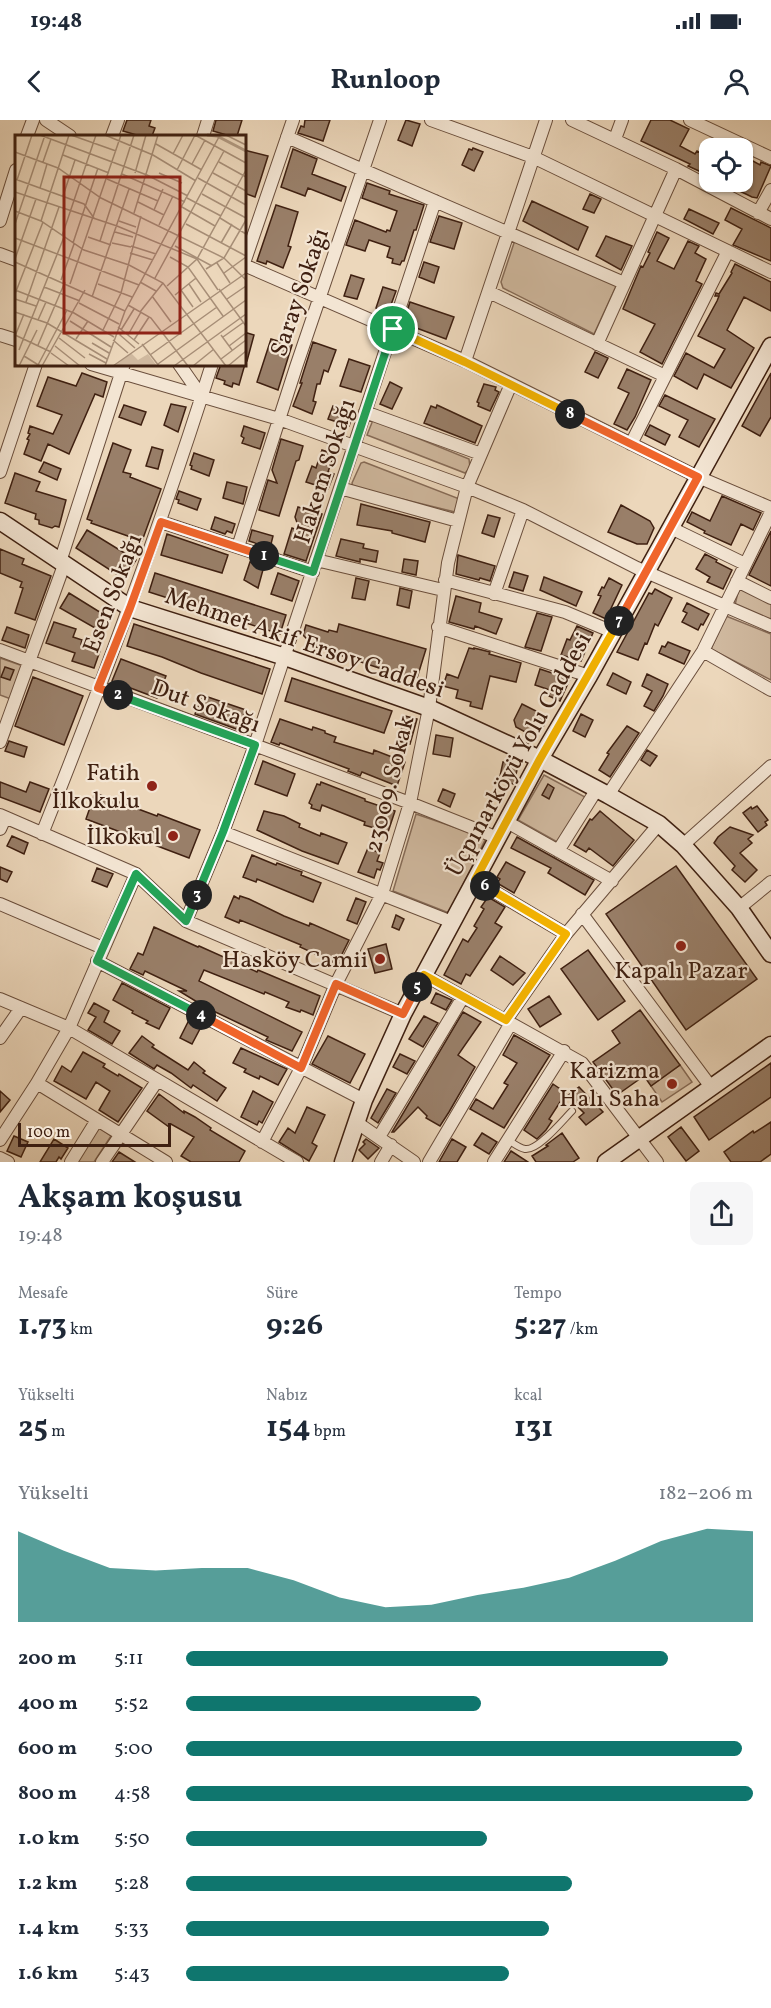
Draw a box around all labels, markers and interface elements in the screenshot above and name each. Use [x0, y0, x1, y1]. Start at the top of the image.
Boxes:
text: 19:48 [30, 6, 82, 37]
text: Runloop [330, 62, 441, 100]
icon: back [18, 65, 51, 98]
icon: person [720, 65, 753, 98]
inset map [15, 135, 246, 366]
map controls [699, 138, 753, 192]
button: locate [699, 138, 753, 192]
street label: Saray Sokağı [263, 224, 339, 361]
pin [367, 303, 418, 354]
icon: arrive [376, 312, 409, 345]
street label: Hakem Sokağı [286, 395, 365, 548]
pin: 8 [555, 399, 585, 429]
text: 8 [566, 403, 574, 425]
street label: Esen Sokağı [76, 529, 152, 658]
pin: 1 [249, 541, 279, 571]
text: 1 [261, 545, 267, 567]
street label: Mehmet Akif Ersoy Caddesi [160, 580, 449, 708]
pin: 7 [604, 606, 634, 636]
text: 7 [615, 610, 623, 632]
street label: Üçpınarköyü Yolu Caddesi [438, 627, 601, 883]
street label: Dut Sokağı [146, 671, 265, 742]
pin: 2 [103, 680, 133, 710]
text: 2 [114, 684, 122, 706]
street label: 23009. Sokak [357, 712, 424, 857]
place label: Fatih İlkokulu [52, 757, 140, 819]
marker: Fatih İlkokulu [145, 779, 159, 793]
place label: İlkokul [86, 821, 161, 855]
marker: İlkokul [166, 829, 180, 843]
pin: 6 [470, 871, 500, 901]
text: 6 [481, 875, 489, 897]
pin: 3 [182, 880, 212, 910]
text: 3 [193, 884, 201, 906]
marker: Kapalı Pazar [674, 939, 688, 953]
place label: Hasköy Camii [222, 944, 368, 978]
marker: Hasköy Camii [373, 952, 387, 966]
place label: Kapalı Pazar [614, 955, 748, 989]
pin: 5 [402, 972, 432, 1002]
text: 5 [413, 976, 421, 998]
pin: 4 [186, 1000, 216, 1030]
text: 4 [196, 1004, 206, 1026]
place label: Karizma Halı Saha [559, 1055, 660, 1117]
marker: Karizma Halı Saha [665, 1077, 679, 1091]
scale bar [18, 1120, 171, 1148]
text: 100 m [27, 1122, 70, 1144]
text: Akşam koşusu [18, 1176, 242, 1222]
button: share [690, 1182, 753, 1245]
text: 19:48 [18, 1222, 63, 1250]
text: Mesafe [18, 1283, 68, 1305]
text: Süre [266, 1283, 298, 1305]
text: Tempo [514, 1283, 562, 1305]
text: 1.73 [18, 1305, 67, 1347]
text: 9:26 [266, 1305, 323, 1347]
text: 5:27 [514, 1305, 567, 1347]
text: km [67, 1319, 93, 1341]
text: /km [567, 1319, 598, 1341]
text: Yükselti [18, 1385, 75, 1407]
text: Nabız [266, 1385, 307, 1407]
text: kcal [514, 1385, 542, 1407]
text: 25 [18, 1407, 48, 1449]
text: 154 [266, 1407, 311, 1449]
text: 131 [514, 1407, 553, 1449]
text: m [48, 1421, 65, 1443]
text: bpm [311, 1421, 346, 1443]
text: Yükselti [18, 1480, 89, 1508]
text: 182–206 m [658, 1480, 753, 1508]
text: 200 m [18, 1645, 76, 1673]
text: 5:11 [114, 1645, 144, 1673]
text: 400 m [18, 1690, 78, 1718]
text: 5:52 [114, 1690, 149, 1718]
text: 600 m [18, 1735, 77, 1763]
text: 5:00 [114, 1735, 153, 1763]
text: 800 m [18, 1780, 77, 1808]
text: 4:58 [114, 1780, 150, 1808]
text: 1.0 km [18, 1825, 80, 1853]
text: 5:50 [114, 1825, 150, 1853]
text: 1.2 km [18, 1870, 78, 1898]
text: 5:28 [114, 1870, 149, 1898]
text: 1.4 km [18, 1915, 79, 1943]
text: 5:33 [114, 1915, 149, 1943]
text: 1.6 km [18, 1960, 78, 1988]
text: 5:43 [114, 1960, 150, 1988]

